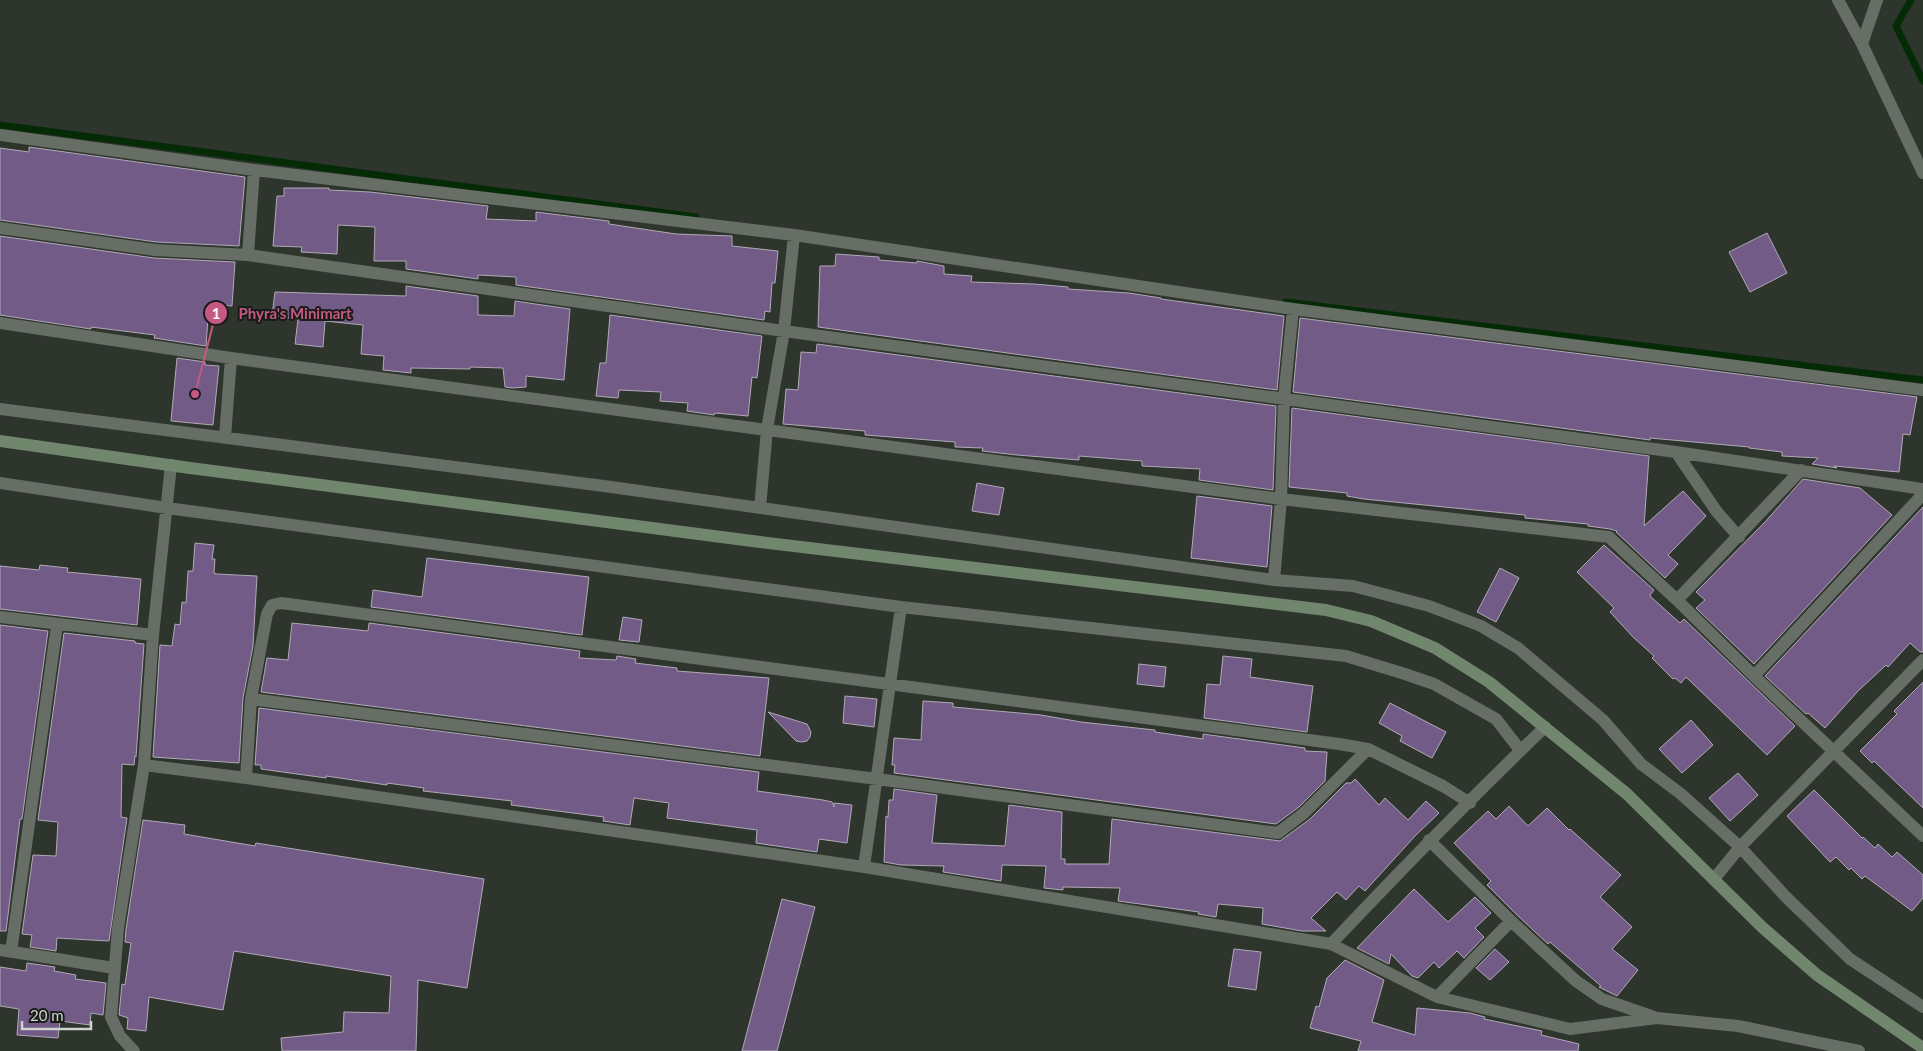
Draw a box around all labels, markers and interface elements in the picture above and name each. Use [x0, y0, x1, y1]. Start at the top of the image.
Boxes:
callout: Phyra's Minimart [203, 298, 361, 328]
text: 1 [212, 304, 220, 322]
text: Phyra's Minimart [238, 304, 352, 322]
scale bar [22, 998, 91, 1030]
text: 20 m [30, 1006, 64, 1024]

